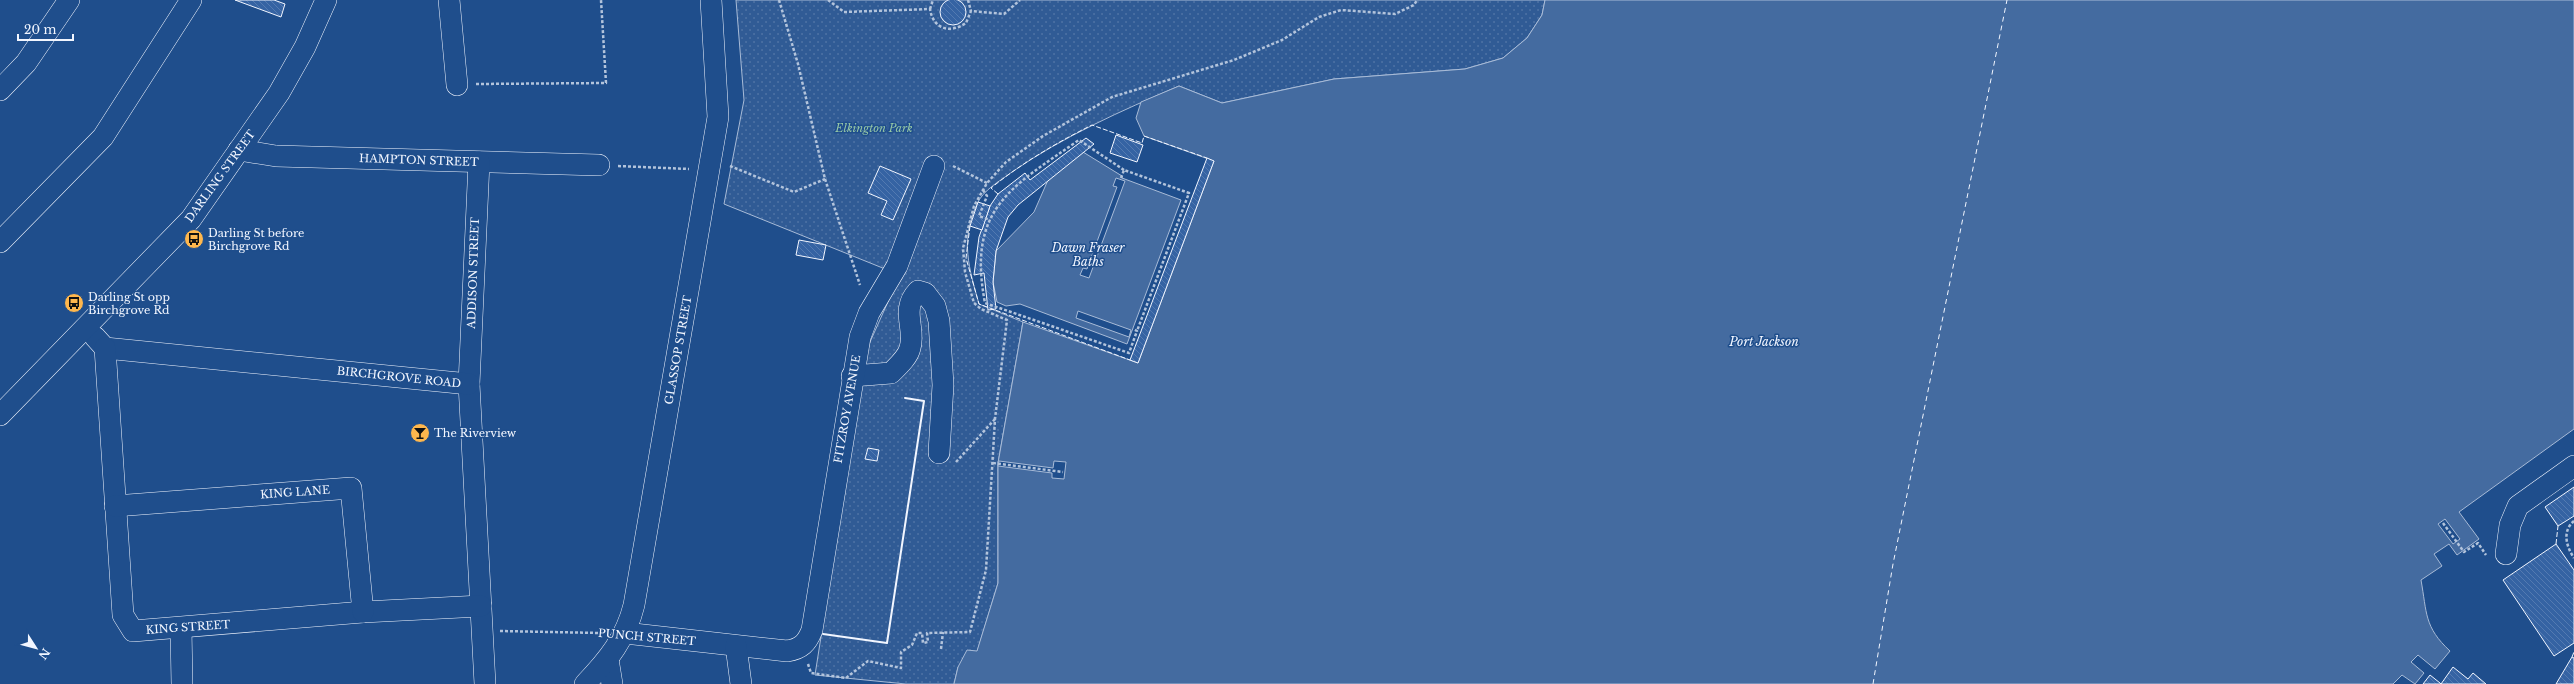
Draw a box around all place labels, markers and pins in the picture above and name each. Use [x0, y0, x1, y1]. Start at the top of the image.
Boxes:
place label: Darling St before Birchgrove Rd [208, 226, 304, 253]
bus stop icon: Darling St before Birchgrove Rd [183, 228, 205, 250]
place label: Darling St opp Birchgrove Rd [88, 290, 170, 317]
bus stop icon: Darling St opp Birchgrove Rd [63, 292, 85, 314]
bar icon: The Riverview [409, 422, 431, 444]
place label: The Riverview [434, 426, 517, 440]

